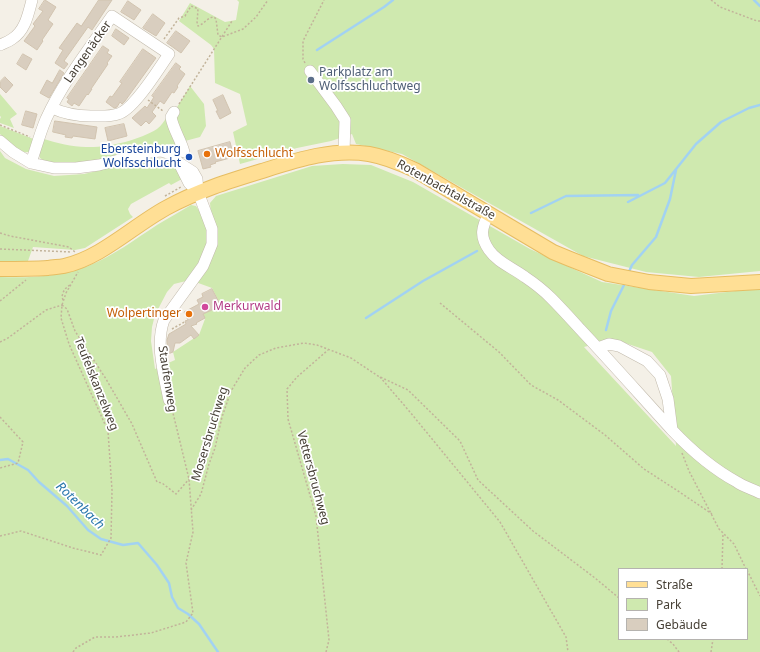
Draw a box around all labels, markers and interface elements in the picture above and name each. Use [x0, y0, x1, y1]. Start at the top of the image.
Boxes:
street label: Langenäcker [61, 18, 115, 86]
place label: Parkplatz am Wolfsschluchtweg [319, 66, 421, 94]
marker: Parkplatz am Wolfsschluchtweg [306, 75, 316, 85]
place label: Ebersteinburg Wolfsschlucht [101, 143, 181, 171]
place label: Wolfsschlucht [215, 147, 293, 161]
marker: Wolfsschlucht [202, 149, 212, 159]
marker: Ebersteinburg Wolfsschlucht [184, 152, 194, 162]
street label: Rotenbachtalstraße [394, 157, 498, 223]
place label: Merkurwald [213, 300, 281, 314]
marker: Merkurwald [200, 302, 210, 312]
place label: Wolpertinger [107, 307, 181, 321]
marker: Wolpertinger [184, 309, 194, 319]
street label: Teufelskanzelweg [71, 335, 121, 433]
street label: Staufenweg [155, 345, 179, 413]
street label: Mosersbruchweg [189, 385, 231, 483]
street label: Vettersbruchweg [294, 430, 332, 526]
water label: Rotenbach [52, 479, 108, 533]
legend [618, 568, 748, 640]
text: Straße [656, 576, 693, 593]
text: Park [656, 596, 681, 613]
text: Gebäude [656, 616, 707, 633]

